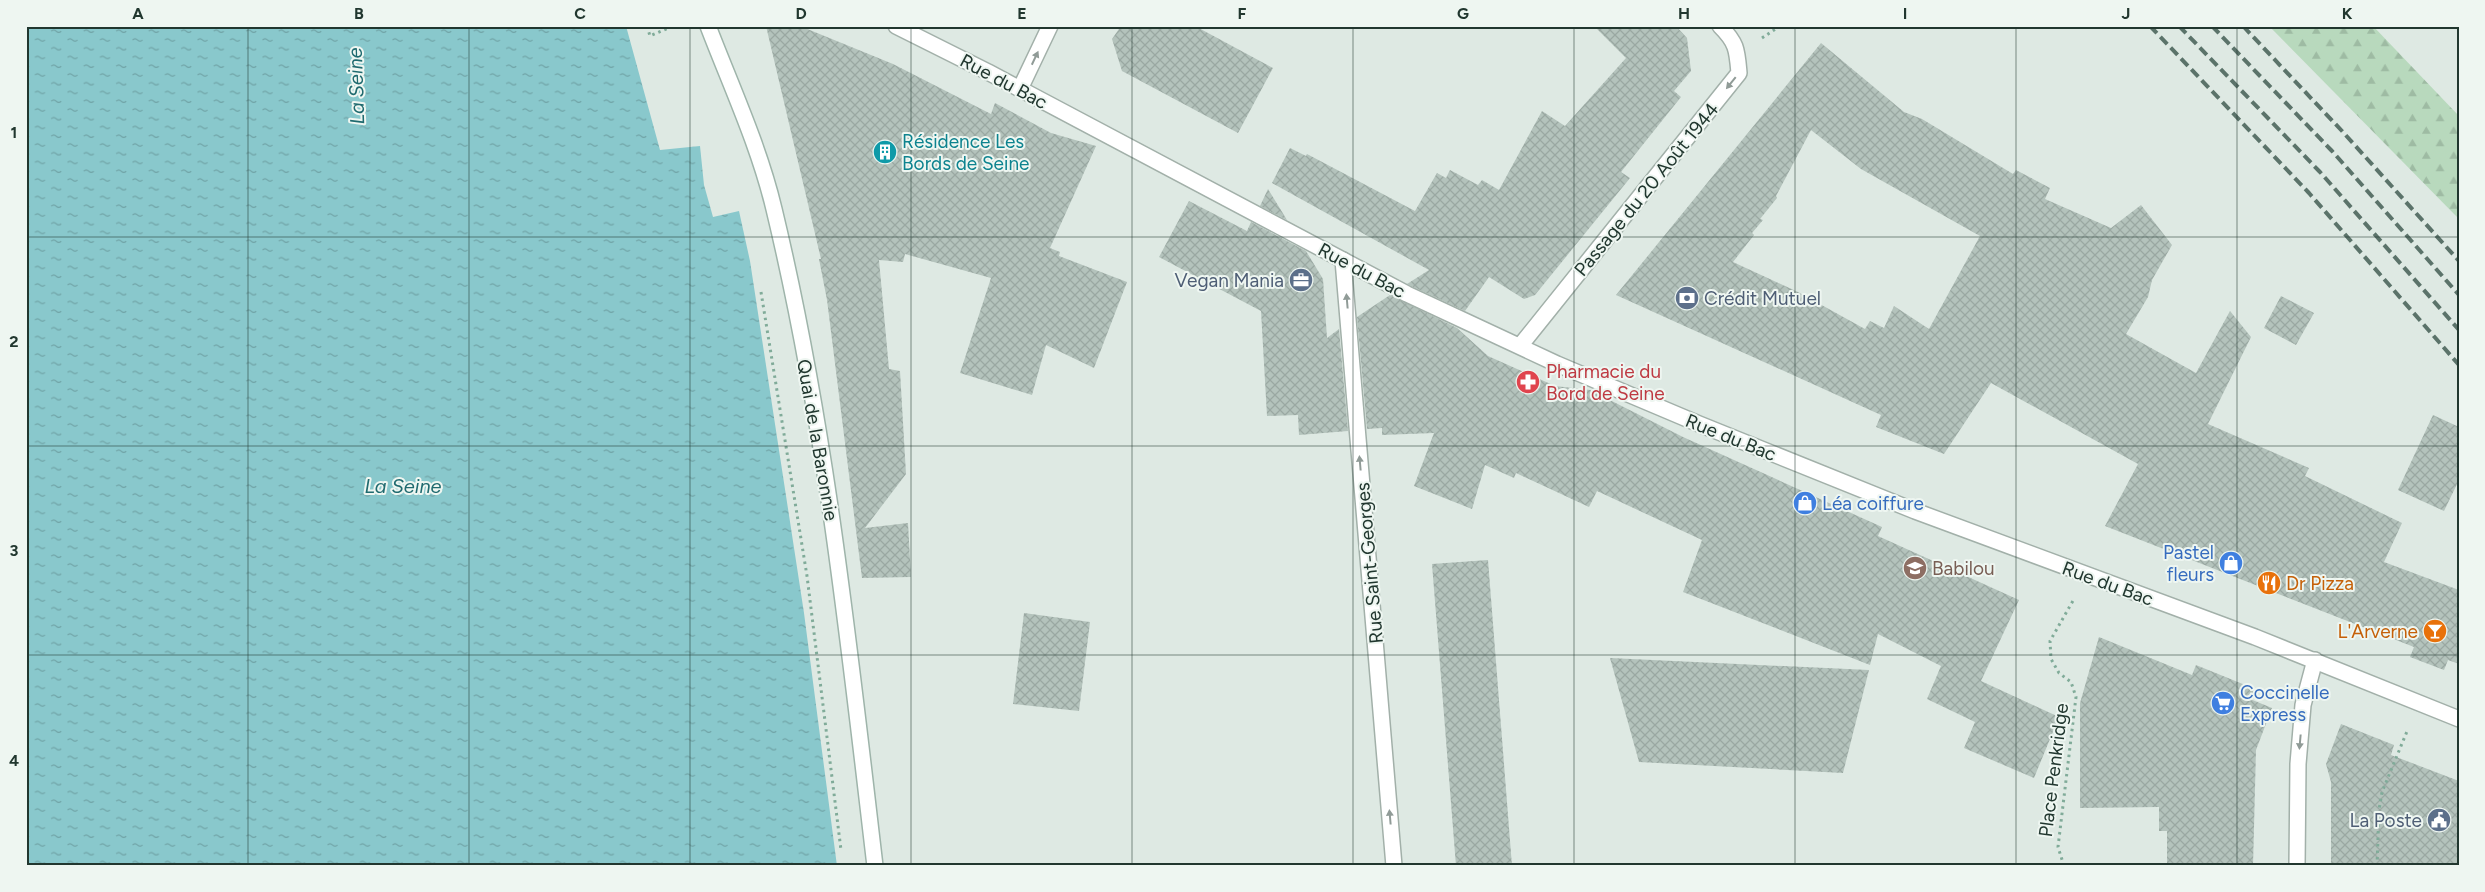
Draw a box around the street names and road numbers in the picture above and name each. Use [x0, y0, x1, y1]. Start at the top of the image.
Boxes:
street label: Rue du Bac [956, 49, 1051, 114]
street label: Passage du 20 Août 1944 [1569, 98, 1724, 281]
street label: Rue du Bac [1314, 238, 1409, 303]
street label: Quai de la Baronnie [792, 357, 843, 523]
street label: Rue du Bac [1682, 409, 1779, 466]
street label: Rue Saint-Georges [1351, 481, 1388, 644]
street label: Rue du Bac [2059, 556, 2157, 611]
street label: Place Penkridge [2034, 702, 2073, 838]

